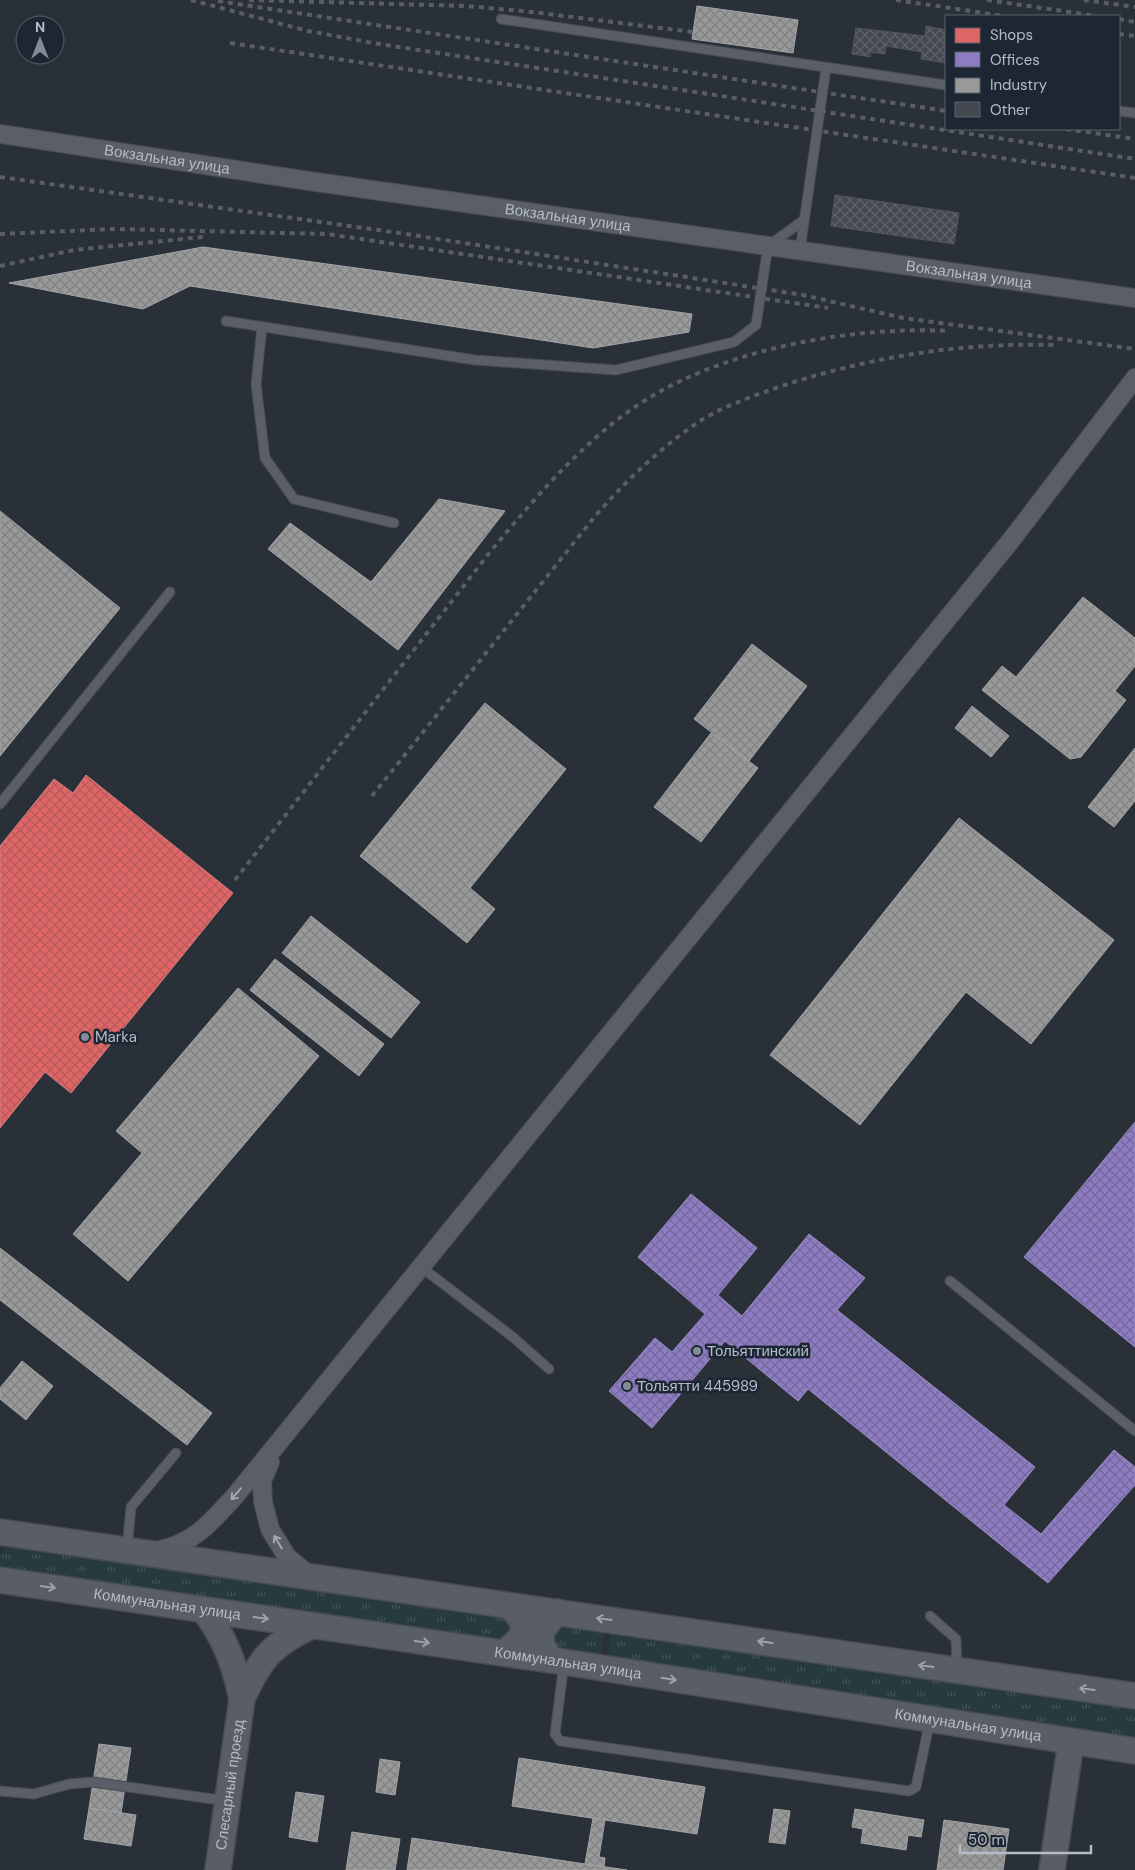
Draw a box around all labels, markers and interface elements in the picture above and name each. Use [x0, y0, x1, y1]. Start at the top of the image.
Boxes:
north arrow [15, 15, 65, 65]
legend [945, 15, 1120, 130]
text: N [35, 18, 45, 36]
text: Shops [990, 25, 1033, 45]
text: Offices [990, 50, 1040, 70]
text: Industry [990, 75, 1048, 95]
text: Other [990, 100, 1031, 120]
street label: Вокзальная улица [103, 140, 232, 179]
street label: Вокзальная улица [504, 199, 633, 237]
street label: Вокзальная улица [905, 256, 1034, 293]
place label: Marka [95, 1027, 137, 1047]
marker: Marka [79, 1031, 91, 1043]
place label: Тольяттинский [707, 1341, 809, 1361]
marker: Тольяттинский [691, 1345, 703, 1357]
place label: Тольятти 445989 [637, 1376, 758, 1396]
marker: Тольятти 445989 [621, 1380, 633, 1392]
one-way arrow [230, 1488, 242, 1501]
one-way arrow [273, 1536, 283, 1550]
one-way arrow [40, 1582, 56, 1592]
street label: Коммунальная улица [92, 1584, 243, 1625]
one-way arrow [253, 1614, 269, 1624]
one-way arrow [597, 1614, 613, 1624]
one-way arrow [413, 1637, 429, 1647]
one-way arrow [757, 1637, 773, 1647]
street label: Коммунальная улица [493, 1642, 644, 1684]
one-way arrow [918, 1660, 934, 1670]
one-way arrow [661, 1674, 677, 1684]
one-way arrow [1079, 1684, 1095, 1694]
street label: Коммунальная улица [893, 1704, 1044, 1746]
street label: Слесарный проезд [211, 1718, 249, 1851]
scale bar [960, 1822, 1091, 1854]
text: 50 m [968, 1830, 1005, 1850]

